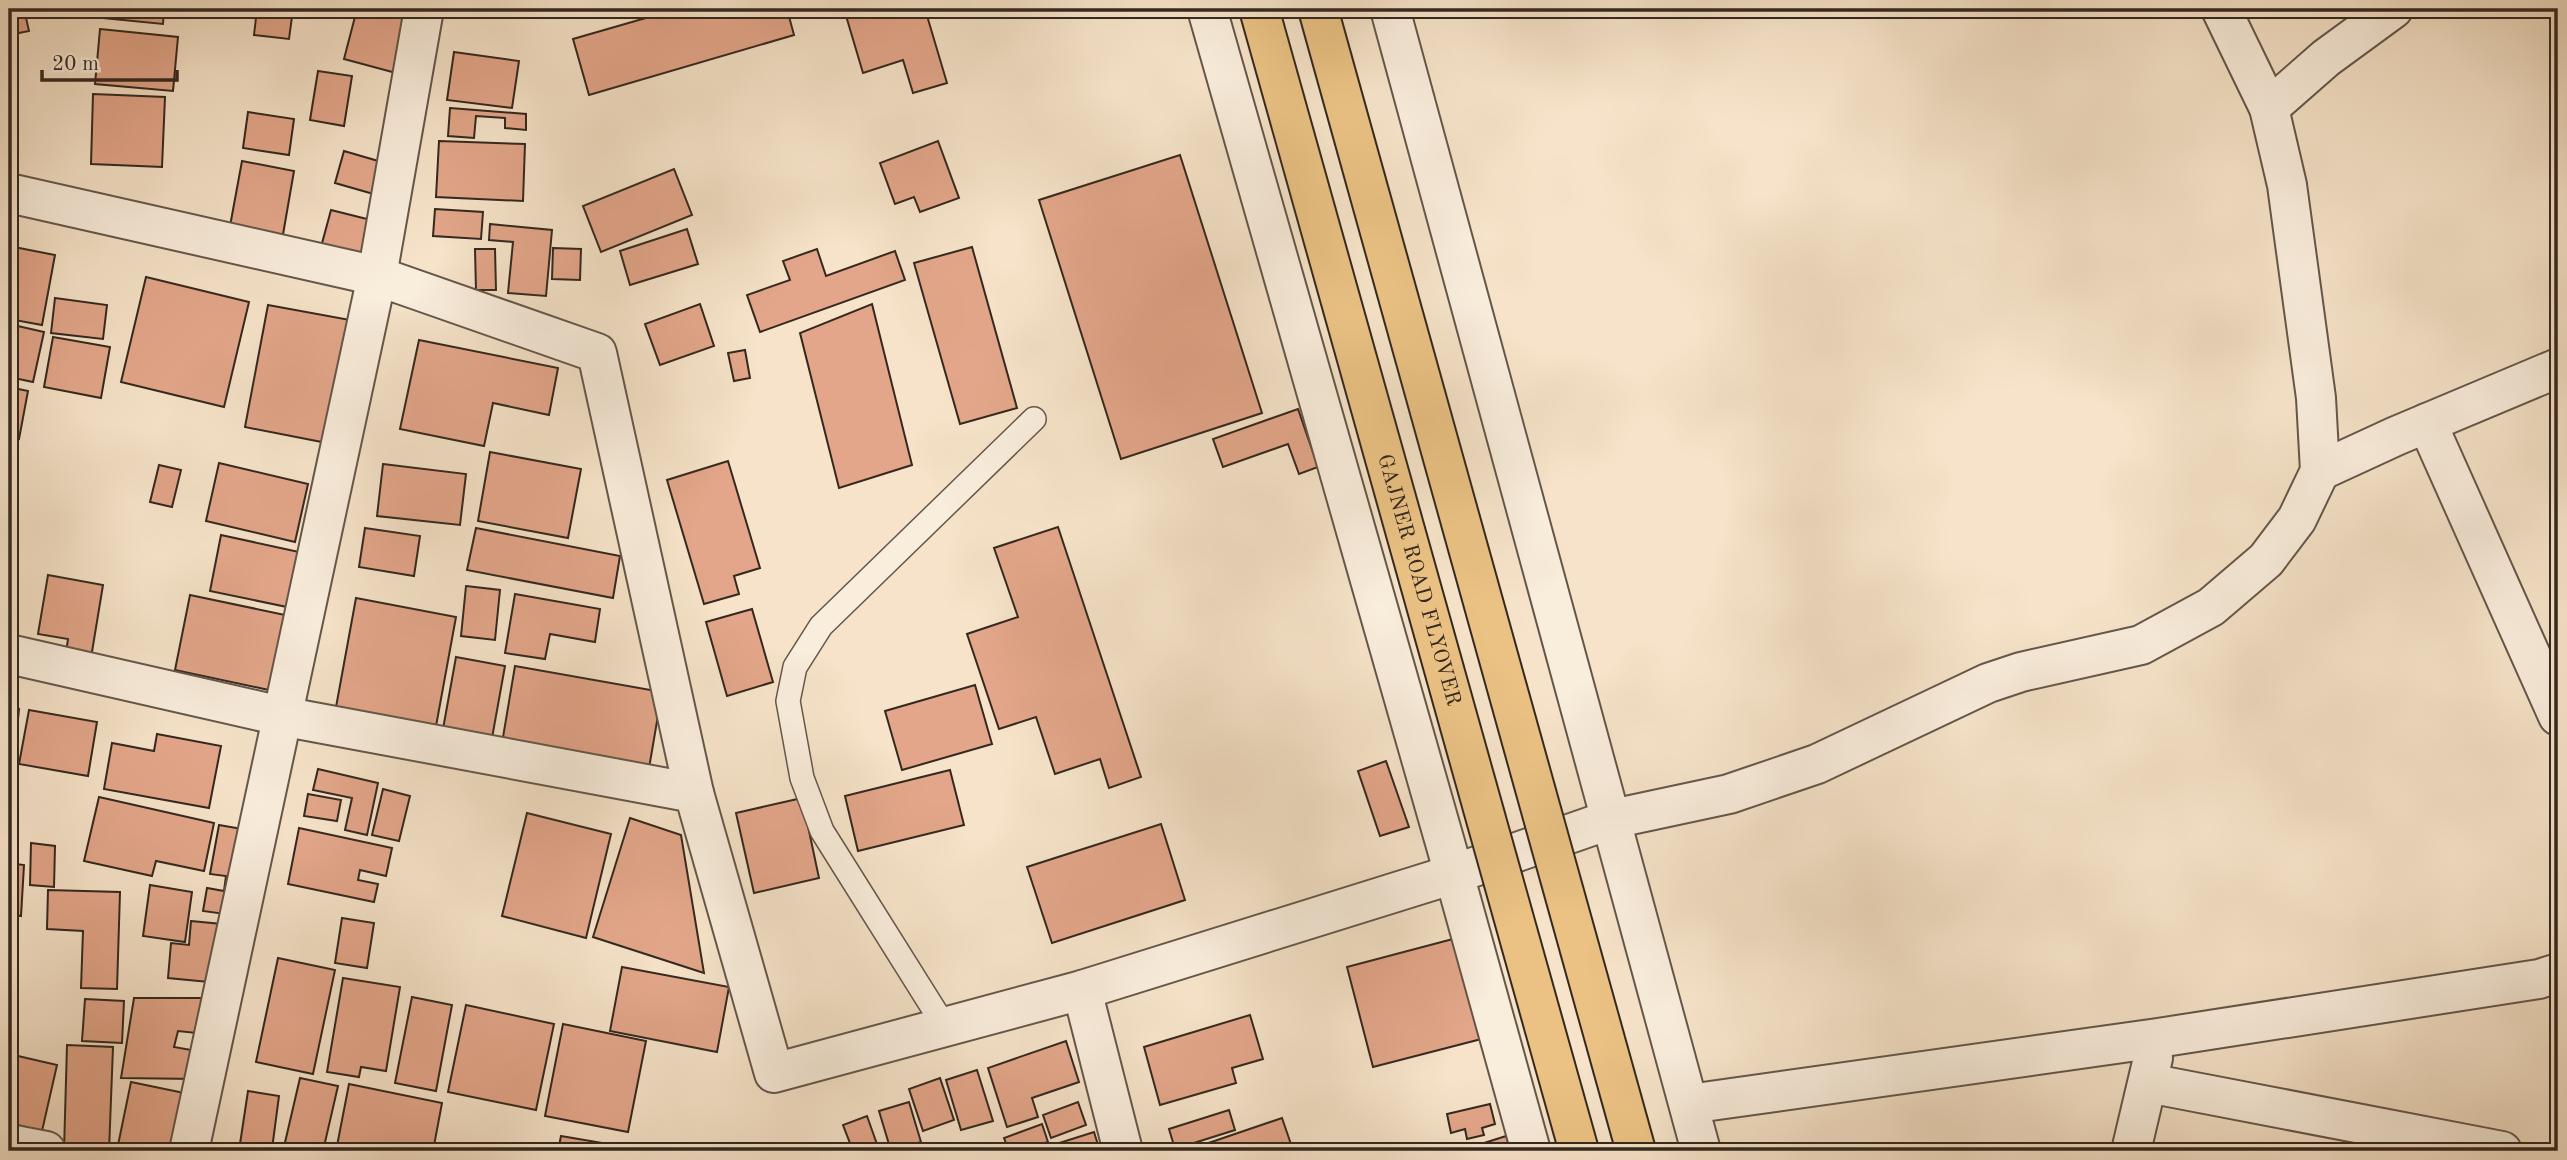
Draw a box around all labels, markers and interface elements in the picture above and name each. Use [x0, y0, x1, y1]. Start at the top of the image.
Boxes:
scale bar [42, 38, 177, 82]
text: 20 m [52, 54, 99, 75]
street label: GAJNER ROAD FLYOVER [1374, 452, 1464, 708]

